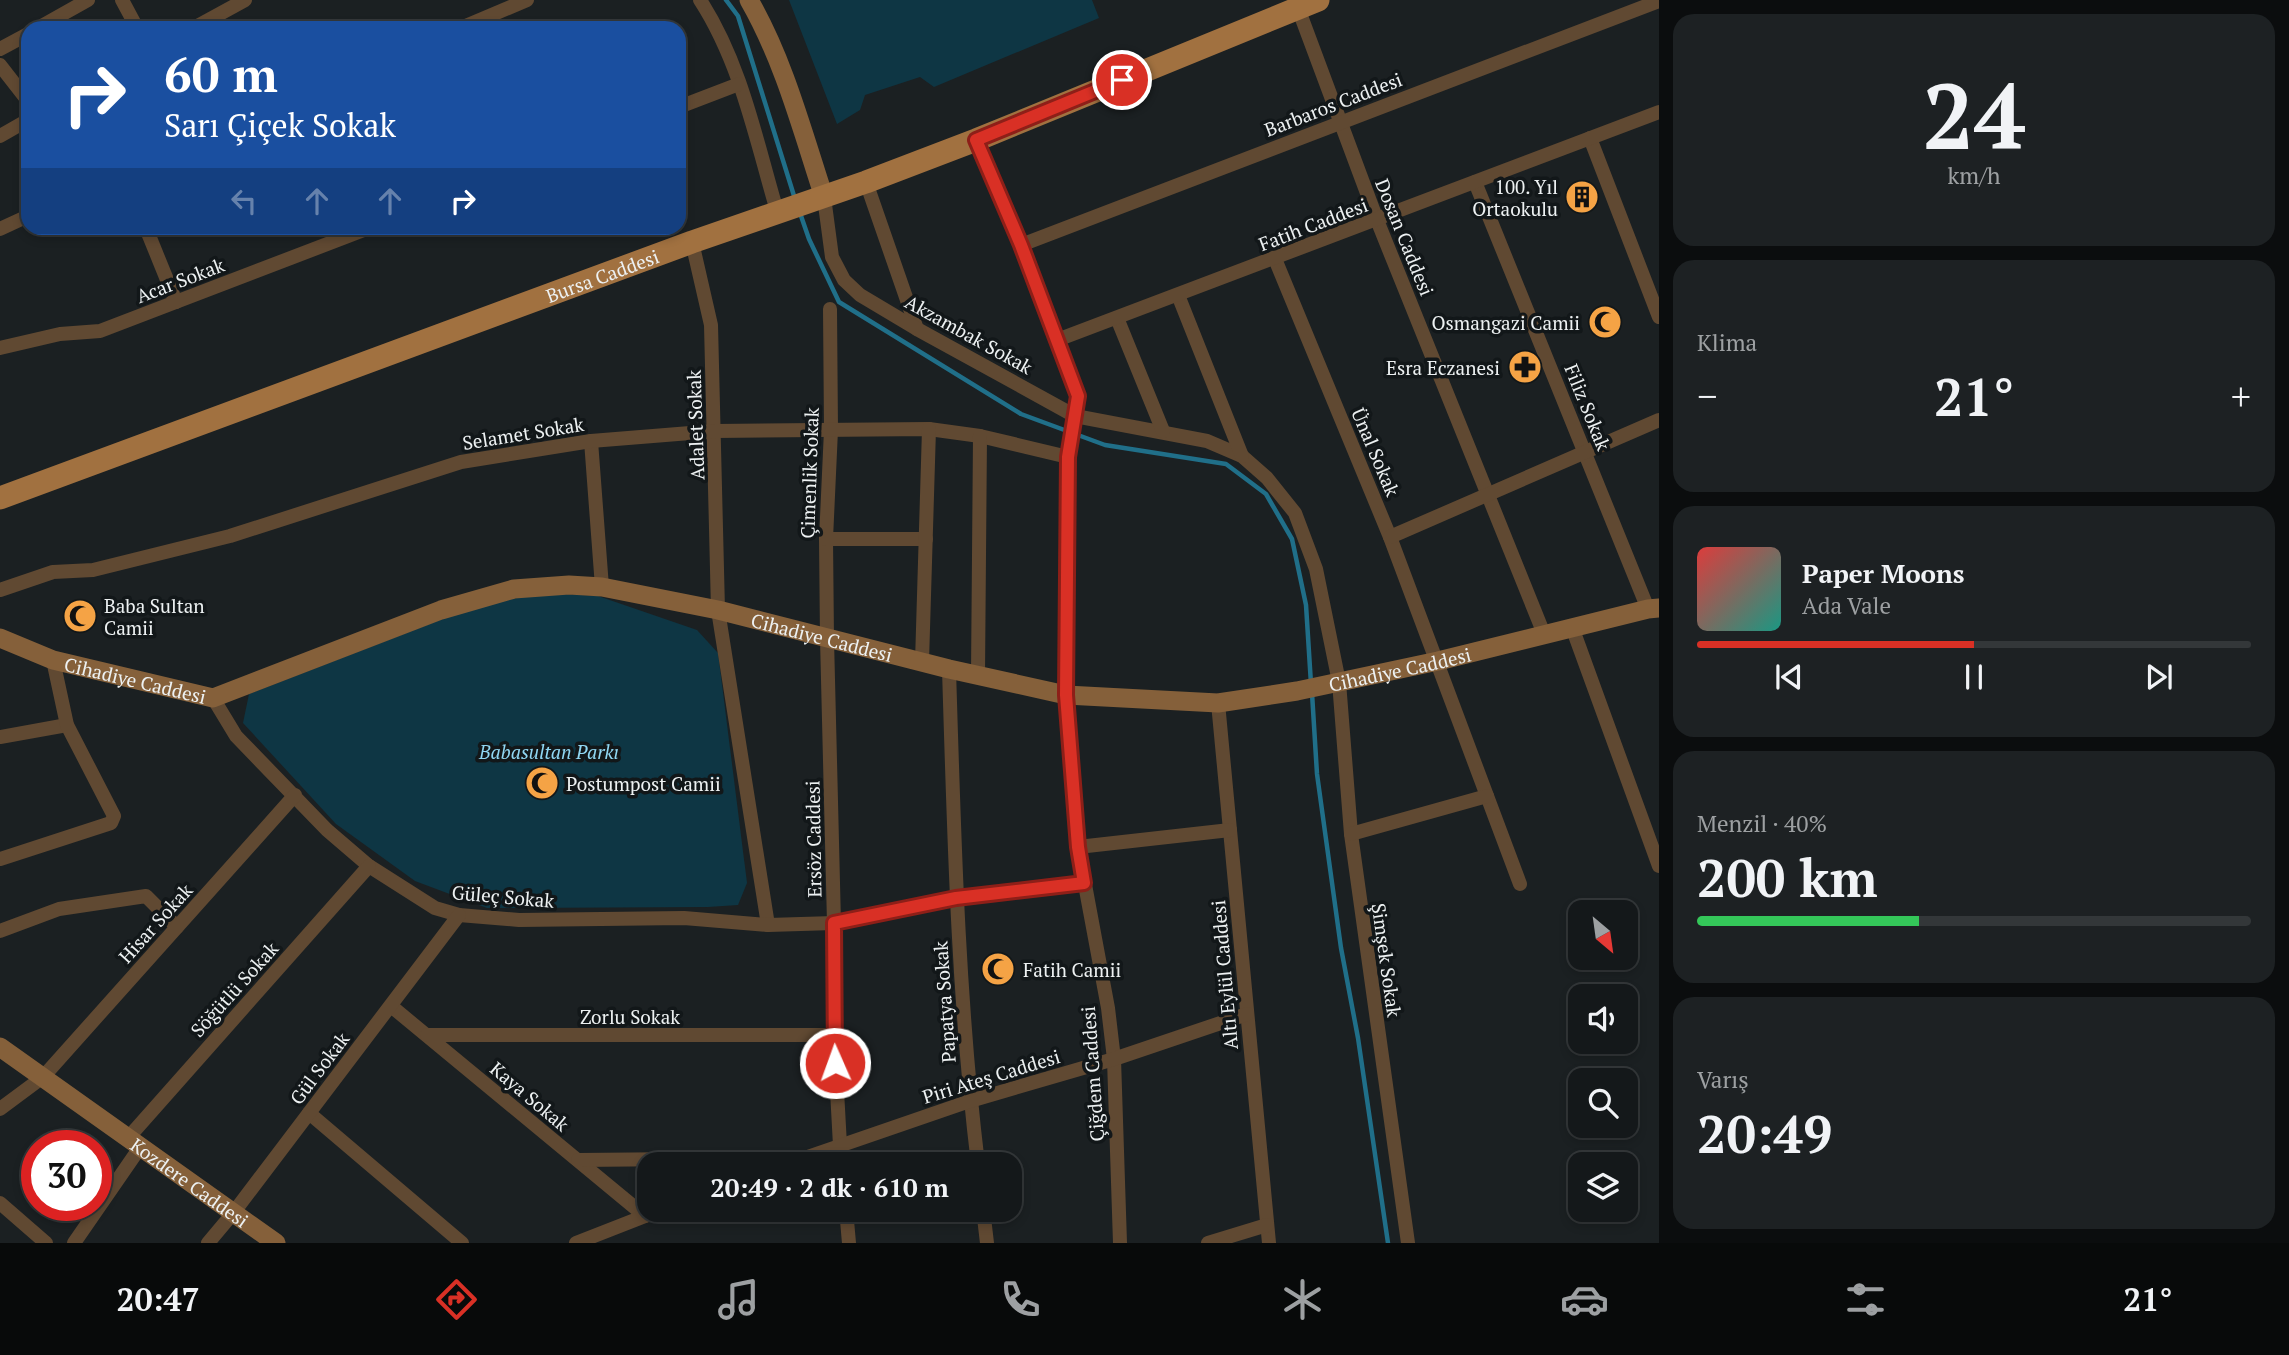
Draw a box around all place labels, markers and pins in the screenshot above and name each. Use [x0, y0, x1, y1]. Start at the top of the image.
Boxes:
pin [1092, 50, 1152, 110]
place label: 100. Yıl Ortaokulu [1472, 174, 1558, 221]
building icon: 100. Yıl Ortaokulu [1563, 178, 1601, 216]
mosque icon: Osmangazi Camii [1586, 303, 1624, 341]
place label: Osmangazi Camii [1432, 310, 1580, 335]
pharmacy icon: Esra Eczanesi [1506, 348, 1544, 386]
place label: Esra Eczanesi [1386, 355, 1500, 380]
place label: Baba Sultan Camii [104, 593, 205, 640]
mosque icon: Baba Sultan Camii [61, 597, 99, 635]
mosque icon: Postumpost Camii [523, 764, 561, 802]
place label: Postumpost Camii [566, 771, 721, 796]
mosque icon: Fatih Camii [979, 950, 1017, 988]
place label: Fatih Camii [1023, 957, 1121, 982]

